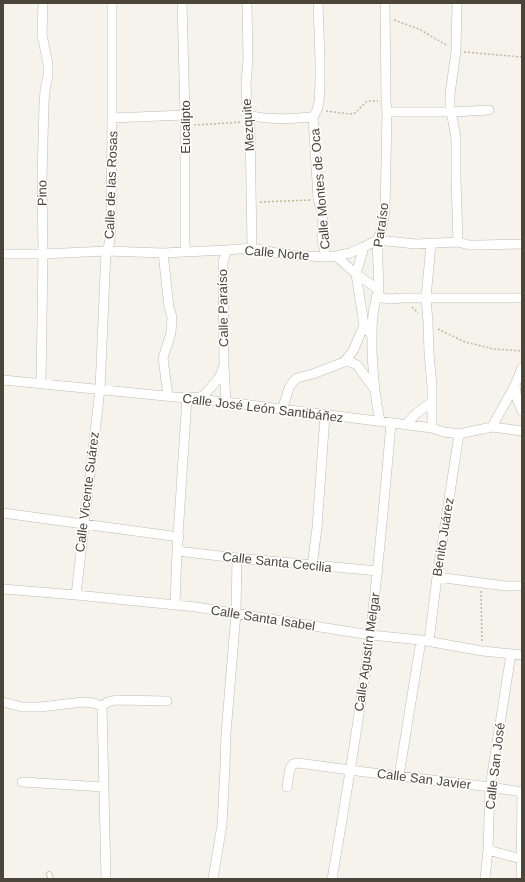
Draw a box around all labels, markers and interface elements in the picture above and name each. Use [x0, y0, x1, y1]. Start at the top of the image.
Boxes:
street label: Mezquite [239, 98, 257, 152]
street label: Eucalipto [178, 100, 193, 154]
street label: Calle Montes de Oca [307, 127, 333, 250]
street label: Calle de las Rosas [102, 130, 120, 239]
street label: Pino [34, 180, 50, 206]
street label: Paraíso [370, 202, 392, 248]
street label: Calle Norte [244, 243, 310, 263]
street label: Calle Paraíso [215, 269, 231, 347]
street label: Calle José León Santibáñez [182, 391, 344, 425]
street label: Calle Vicente Suárez [72, 431, 102, 553]
street label: Benito Juárez [429, 497, 457, 577]
street label: Calle Santa Cecilia [222, 549, 333, 575]
street label: Calle Agustín Melgar [351, 591, 383, 712]
street label: Calle Santa Isabel [210, 602, 316, 634]
street label: Calle San José [482, 722, 508, 810]
street label: Calle San Javier [376, 766, 473, 792]

